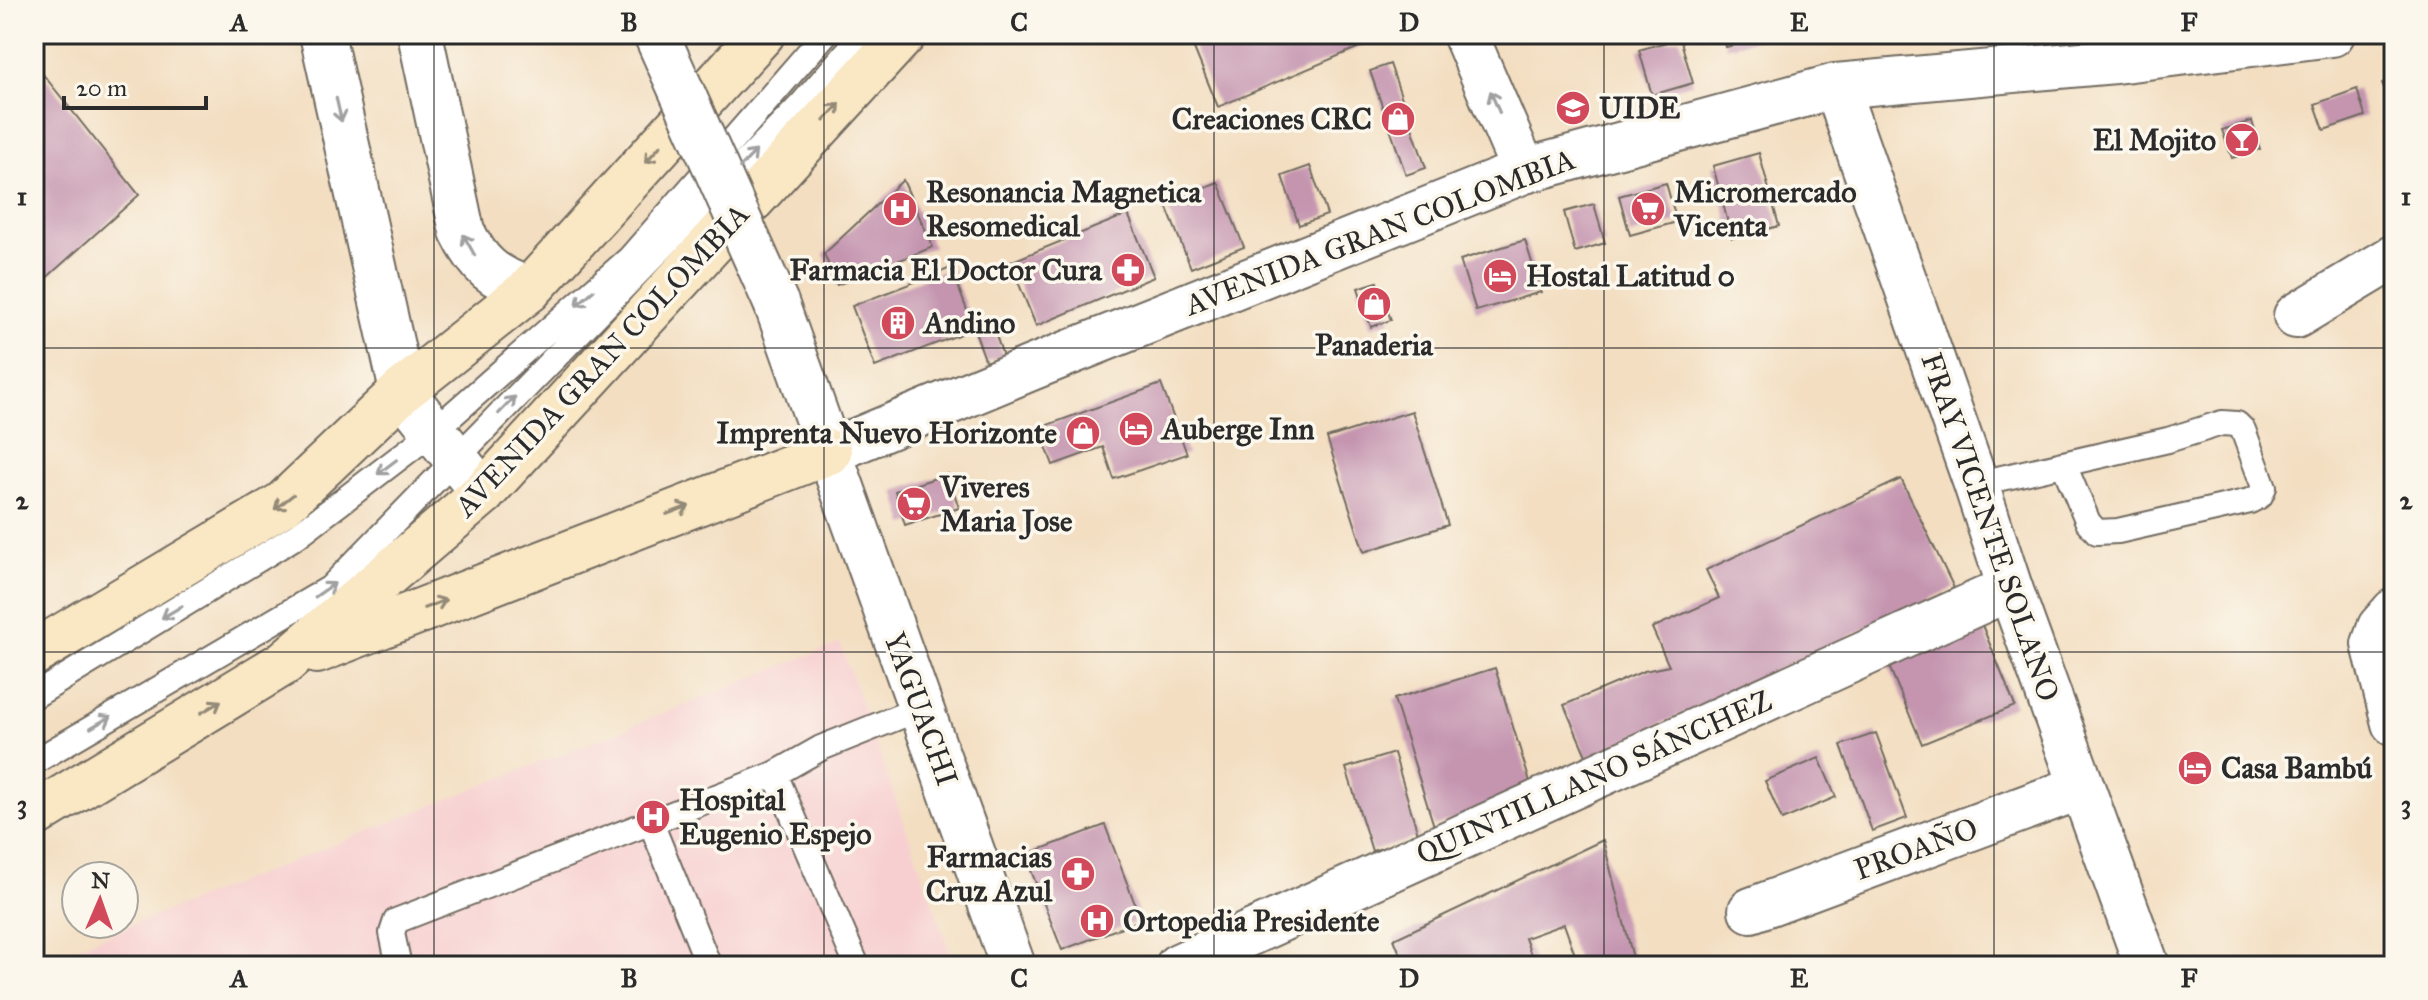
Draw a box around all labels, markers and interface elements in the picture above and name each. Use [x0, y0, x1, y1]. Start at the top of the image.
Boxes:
text: A [228, 6, 248, 38]
text: B [620, 6, 638, 38]
text: C [1010, 6, 1028, 38]
text: D [1399, 6, 1419, 38]
text: E [1790, 6, 1809, 38]
text: F [2181, 6, 2198, 38]
scale bar [64, 60, 206, 110]
text: 20 m [76, 73, 127, 103]
school or university icon: UIDE [1554, 89, 1592, 127]
place label: UIDE [1599, 90, 1681, 126]
one-way arrow [1486, 91, 1501, 115]
one-way arrow [332, 97, 347, 122]
shop icon: Creaciones CRC [1379, 100, 1417, 138]
place label: Creaciones CRC [1172, 101, 1372, 137]
one-way arrow [823, 103, 841, 123]
bar icon: El Mojito [2223, 121, 2261, 159]
place label: El Mojito [2093, 122, 2216, 158]
street label: AVENIDA GRAN COLOMBIA [1178, 141, 1580, 324]
one-way arrow [644, 143, 662, 163]
one-way arrow [738, 149, 757, 169]
place label: Resonancia Magnetica Resomedical [926, 174, 1203, 244]
place label: Micromercado Vicenta [1673, 174, 1857, 244]
text: 1 [17, 180, 27, 212]
text: 1 [2401, 180, 2411, 212]
hospital icon: Resonancia Magnetica Resomedical [881, 190, 919, 228]
supermarket icon: Micromercado Vicenta [1629, 190, 1667, 228]
street label: AVENIDA GRAN COLOMBIA [446, 196, 757, 525]
one-way arrow [461, 233, 476, 257]
pharmacy icon: Farmacia El Doctor Cura [1109, 251, 1147, 289]
place label: Farmacia El Doctor Cura [790, 252, 1103, 288]
hotel icon: Hostal Latitud 0 [1481, 257, 1519, 295]
place label: Hostal Latitud 0 [1526, 258, 1735, 294]
shop icon: Panaderia [1355, 285, 1393, 323]
one-way arrow [575, 289, 595, 307]
building icon: Andino [879, 304, 917, 342]
place label: Andino [922, 305, 1015, 341]
place label: Panaderia [1315, 327, 1434, 363]
street label: FRAY VICENTE SOLANO [1913, 348, 2067, 706]
one-way arrow [497, 396, 516, 415]
hotel icon: Auberge Inn [1117, 410, 1155, 448]
place label: Auberge Inn [1160, 411, 1315, 447]
shop icon: Imprenta Nuevo Horizonte [1064, 414, 1102, 452]
place label: Imprenta Nuevo Horizonte [717, 415, 1058, 451]
one-way arrow [377, 459, 398, 476]
place label: Viveres Maria Jose [939, 469, 1073, 540]
text: 2 [16, 484, 30, 516]
text: 2 [2400, 484, 2414, 516]
supermarket icon: Viveres Maria Jose [895, 485, 933, 523]
one-way arrow [274, 493, 295, 510]
one-way arrow [665, 502, 690, 517]
one-way arrow [314, 582, 335, 599]
one-way arrow [423, 596, 447, 610]
one-way arrow [161, 605, 184, 621]
street label: YAGUACHI [877, 627, 965, 791]
street label: QUINTILLANO SÁNCHEZ [1410, 681, 1777, 872]
one-way arrow [199, 699, 222, 715]
one-way arrow [89, 714, 112, 730]
hotel icon: Casa Bambú [2176, 749, 2214, 787]
place label: Casa Bambú [2221, 750, 2372, 786]
place label: Hospital Eugenio Espejo [679, 782, 872, 852]
text: 3 [17, 788, 27, 820]
text: 3 [2401, 788, 2411, 820]
hospital icon: Hospital Eugenio Espejo [634, 798, 672, 836]
street label: PROAÑO [1850, 810, 1982, 888]
place label: Farmacias Cruz Azul [926, 839, 1053, 909]
pharmacy icon: Farmacias Cruz Azul [1059, 855, 1097, 893]
north arrow [60, 860, 140, 940]
text: N [91, 867, 111, 894]
hospital icon: Ortopedia Presidente [1078, 902, 1116, 940]
place label: Ortopedia Presidente [1123, 903, 1380, 939]
text: A [228, 962, 248, 994]
text: B [620, 962, 638, 994]
text: C [1010, 962, 1028, 994]
text: D [1399, 962, 1419, 994]
text: E [1790, 962, 1809, 994]
text: F [2181, 962, 2198, 994]

